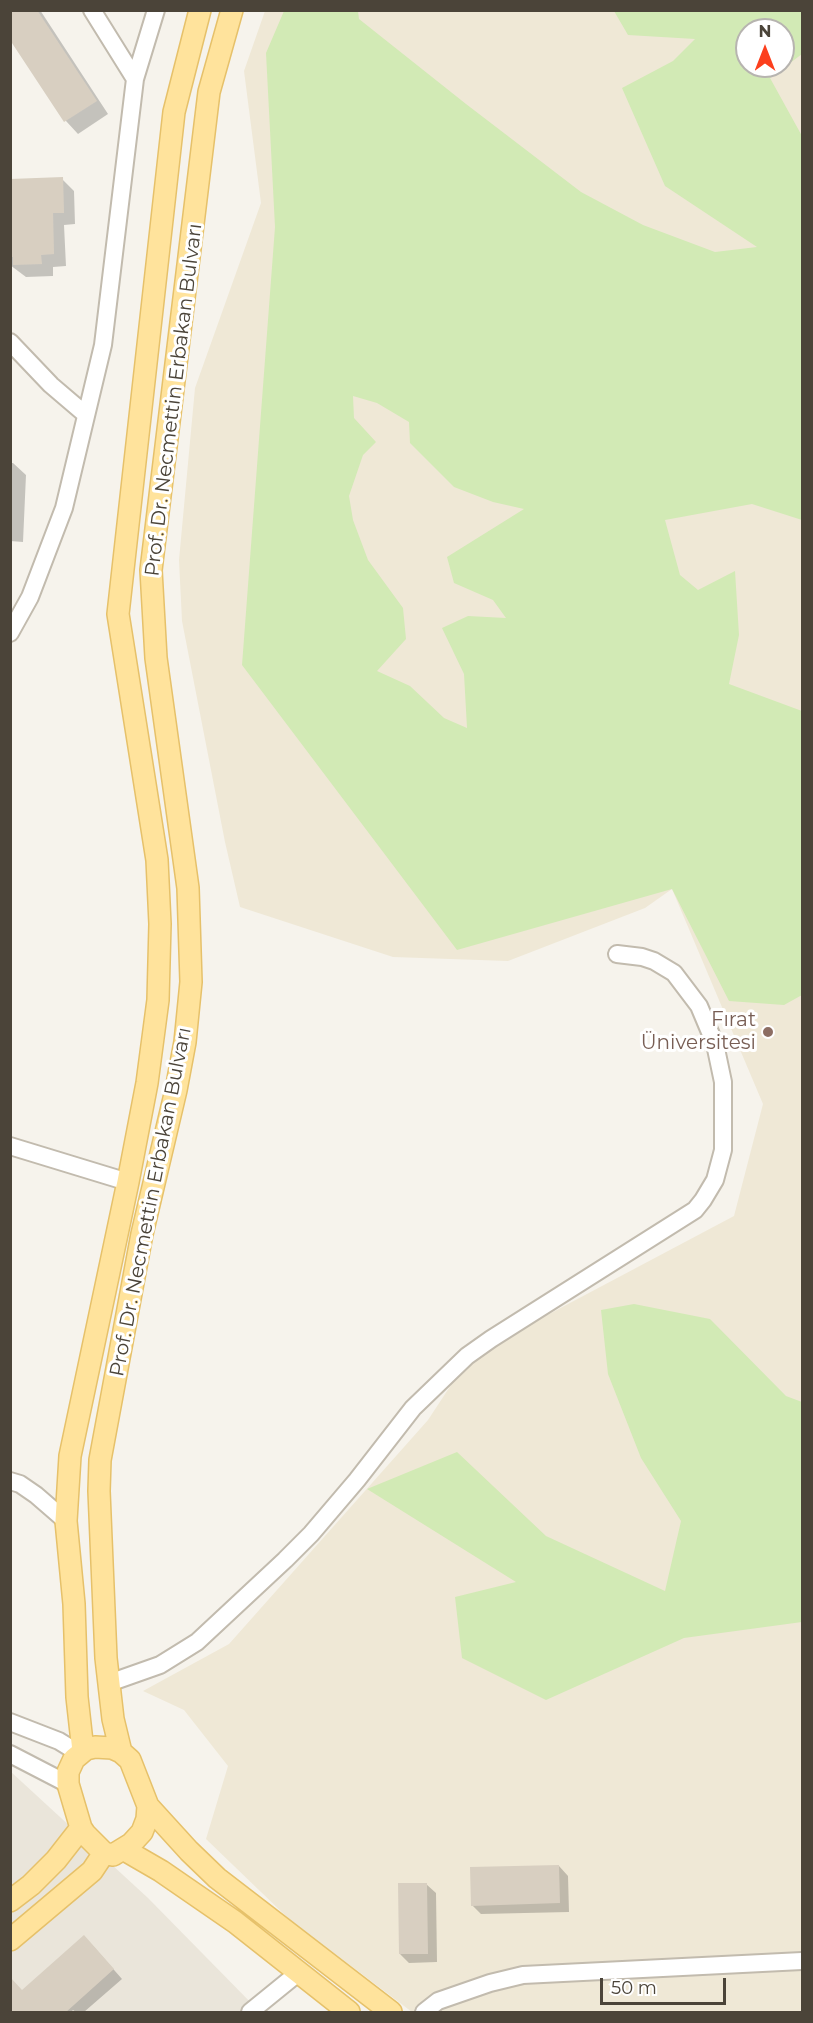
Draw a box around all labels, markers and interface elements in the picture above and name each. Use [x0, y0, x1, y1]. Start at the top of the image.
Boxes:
north arrow [735, 18, 795, 78]
text: N [759, 22, 771, 41]
street label: Prof. Dr. Necmettin Erbakan Bulvarı [140, 222, 208, 578]
place label: Fırat Üniversitesi [641, 1008, 756, 1055]
street label: Prof. Dr. Necmettin Erbakan Bulvarı [105, 1025, 197, 1379]
marker: Fırat Üniversitesi [761, 1025, 775, 1039]
scale bar [603, 1966, 729, 2004]
text: 50 m [611, 1977, 657, 1999]

